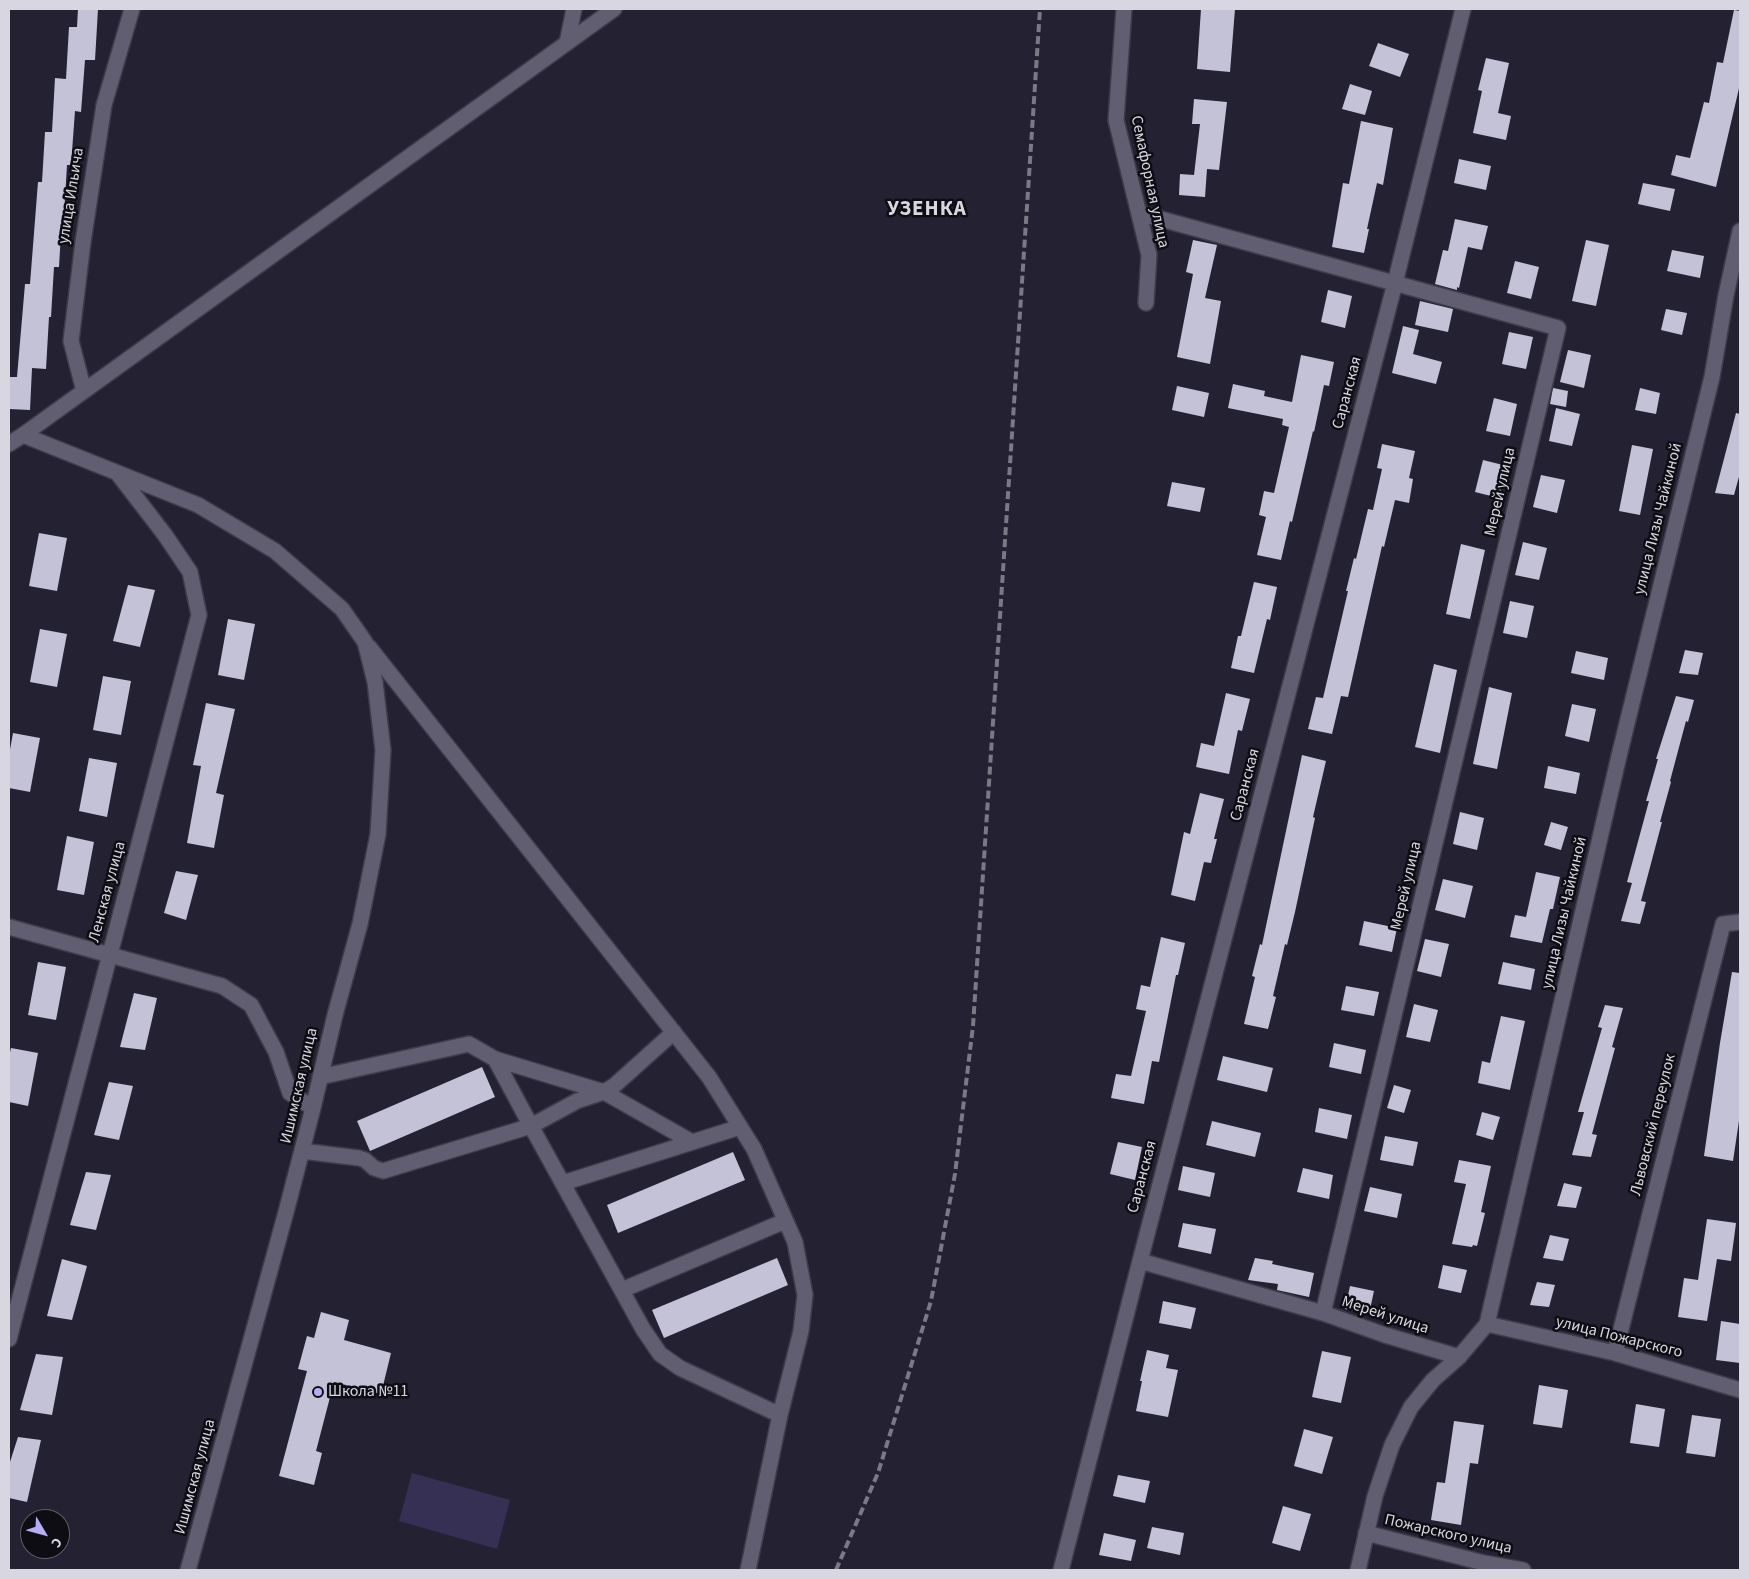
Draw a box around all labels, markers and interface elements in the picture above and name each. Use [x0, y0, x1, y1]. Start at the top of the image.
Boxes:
street label: Семафорная улица [1126, 114, 1172, 250]
street label: улица Ильича [55, 146, 89, 246]
district label: УЗЕНКА [887, 197, 967, 223]
street label: Саранская [1329, 355, 1367, 431]
street label: улица Лизы Чайкиной [1631, 441, 1687, 597]
street label: Мерей улица [1481, 446, 1521, 538]
street label: Саранская [1227, 747, 1265, 823]
street label: улица Лизы Чайкиной [1538, 835, 1592, 991]
street label: Ленская улица [85, 840, 131, 944]
street label: Мерей улица [1387, 840, 1427, 932]
street label: Ишимская улица [277, 1026, 323, 1146]
street label: Львовский переулок [1627, 1052, 1681, 1198]
street label: Саранская [1124, 1139, 1162, 1215]
street label: Мерей улица [1339, 1293, 1431, 1339]
street label: улица Пожарского [1554, 1313, 1684, 1363]
place label: Школа №11 [328, 1382, 408, 1402]
marker: Школа №11 [312, 1386, 324, 1398]
street label: Ишимская улица [171, 1417, 221, 1537]
north arrow [20, 1509, 70, 1559]
street label: Пожарского улица [1382, 1511, 1514, 1559]
text: С [46, 1533, 67, 1552]

